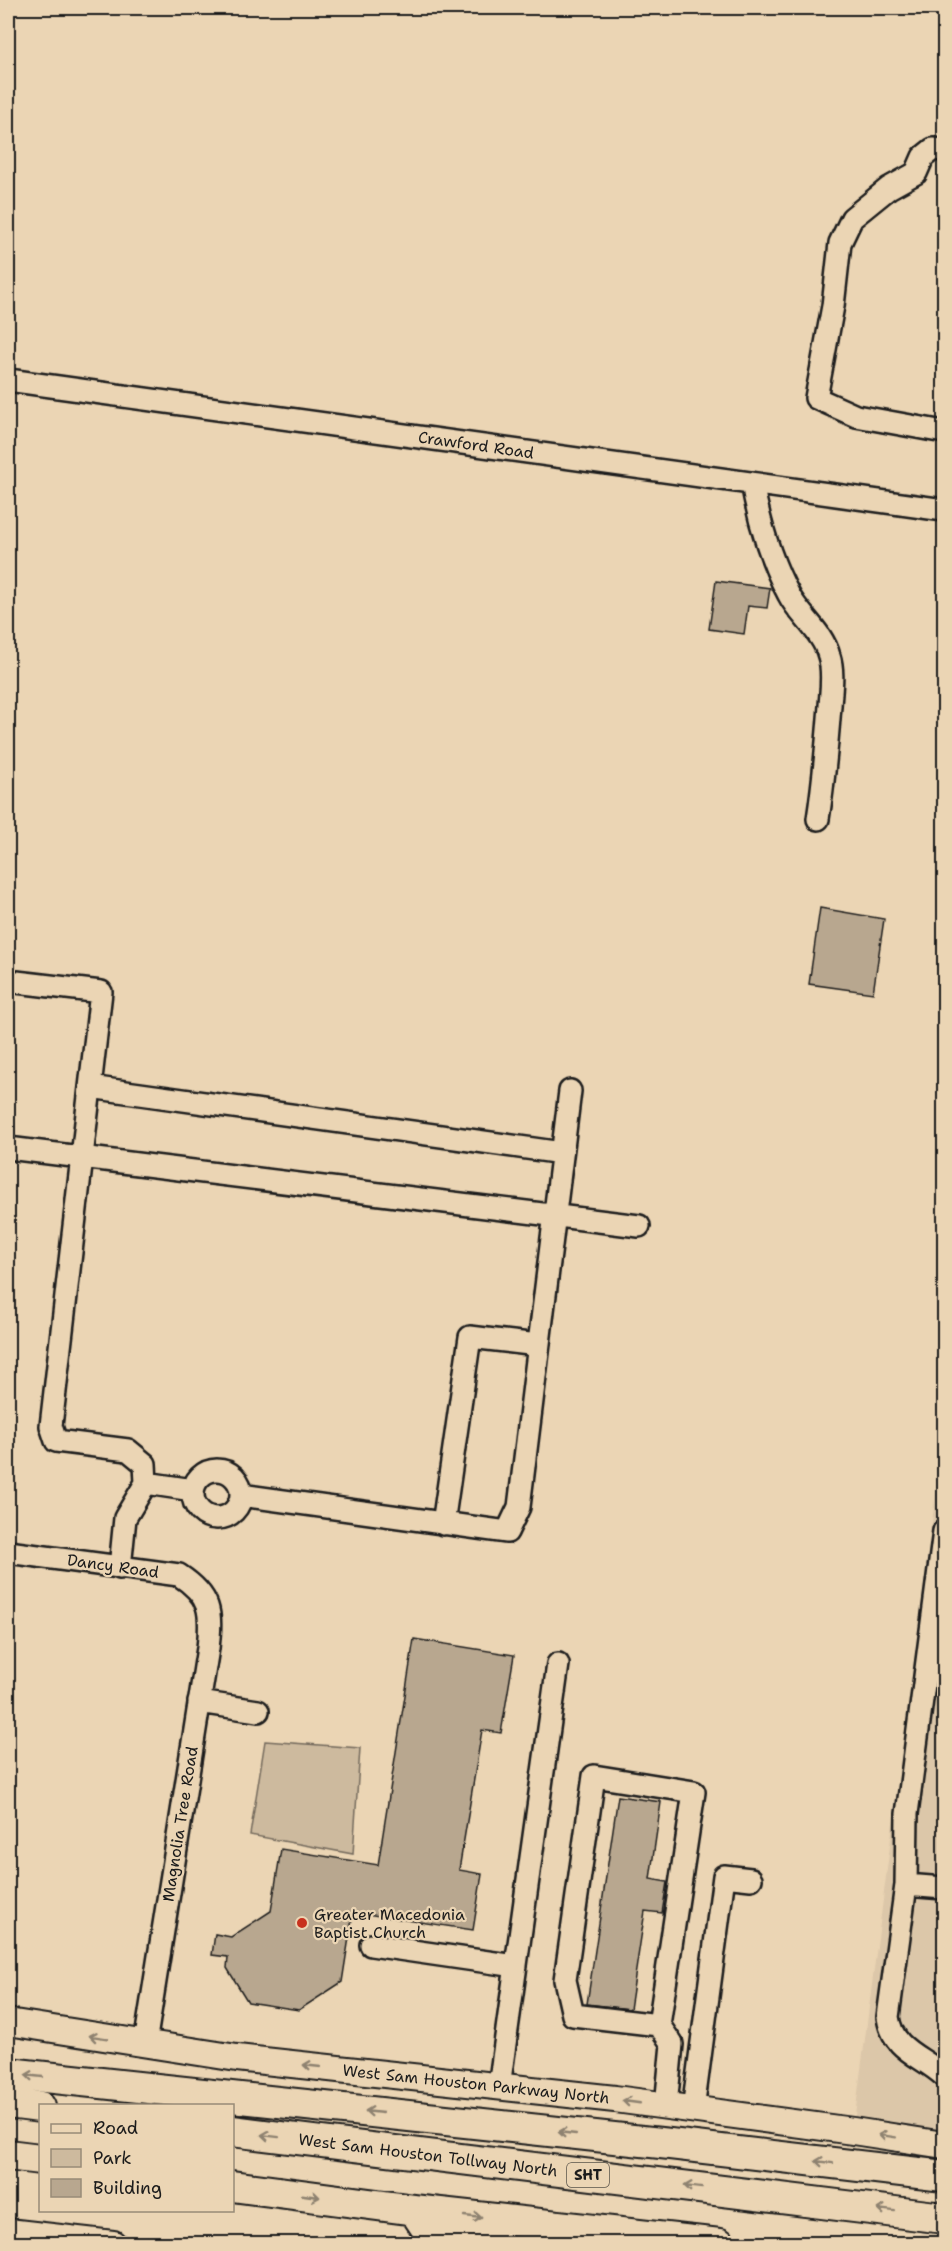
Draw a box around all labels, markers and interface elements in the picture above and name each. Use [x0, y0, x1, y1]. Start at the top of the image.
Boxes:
street label: Crawford Road [417, 426, 535, 464]
street label: Dancy Road [66, 1549, 160, 1583]
street label: Magnolia Tree Road [157, 1745, 203, 1903]
place label: Greater Macedonia Baptist Church [314, 1904, 465, 1943]
marker: Greater Macedonia Baptist Church [295, 1916, 309, 1930]
one-way arrow [89, 2031, 109, 2042]
one-way arrow [303, 2060, 322, 2071]
street label: West Sam Houston Parkway North [341, 2060, 611, 2108]
one-way arrow [24, 2070, 44, 2081]
one-way arrow [622, 2096, 641, 2107]
legend [39, 2104, 234, 2212]
one-way arrow [364, 2106, 384, 2117]
text: Road [93, 2116, 138, 2140]
one-way arrow [558, 2127, 578, 2138]
street label: West Sam Houston Tollway North [297, 2129, 559, 2181]
one-way arrow [261, 2130, 280, 2141]
one-way arrow [877, 2131, 897, 2142]
text: Park [93, 2146, 132, 2170]
one-way arrow [814, 2156, 834, 2167]
road number: SHT [567, 2163, 609, 2187]
text: Building [93, 2176, 162, 2200]
one-way arrow [683, 2181, 703, 2192]
one-way arrow [301, 2191, 321, 2202]
one-way arrow [877, 2205, 897, 2216]
one-way arrow [463, 2212, 483, 2223]

